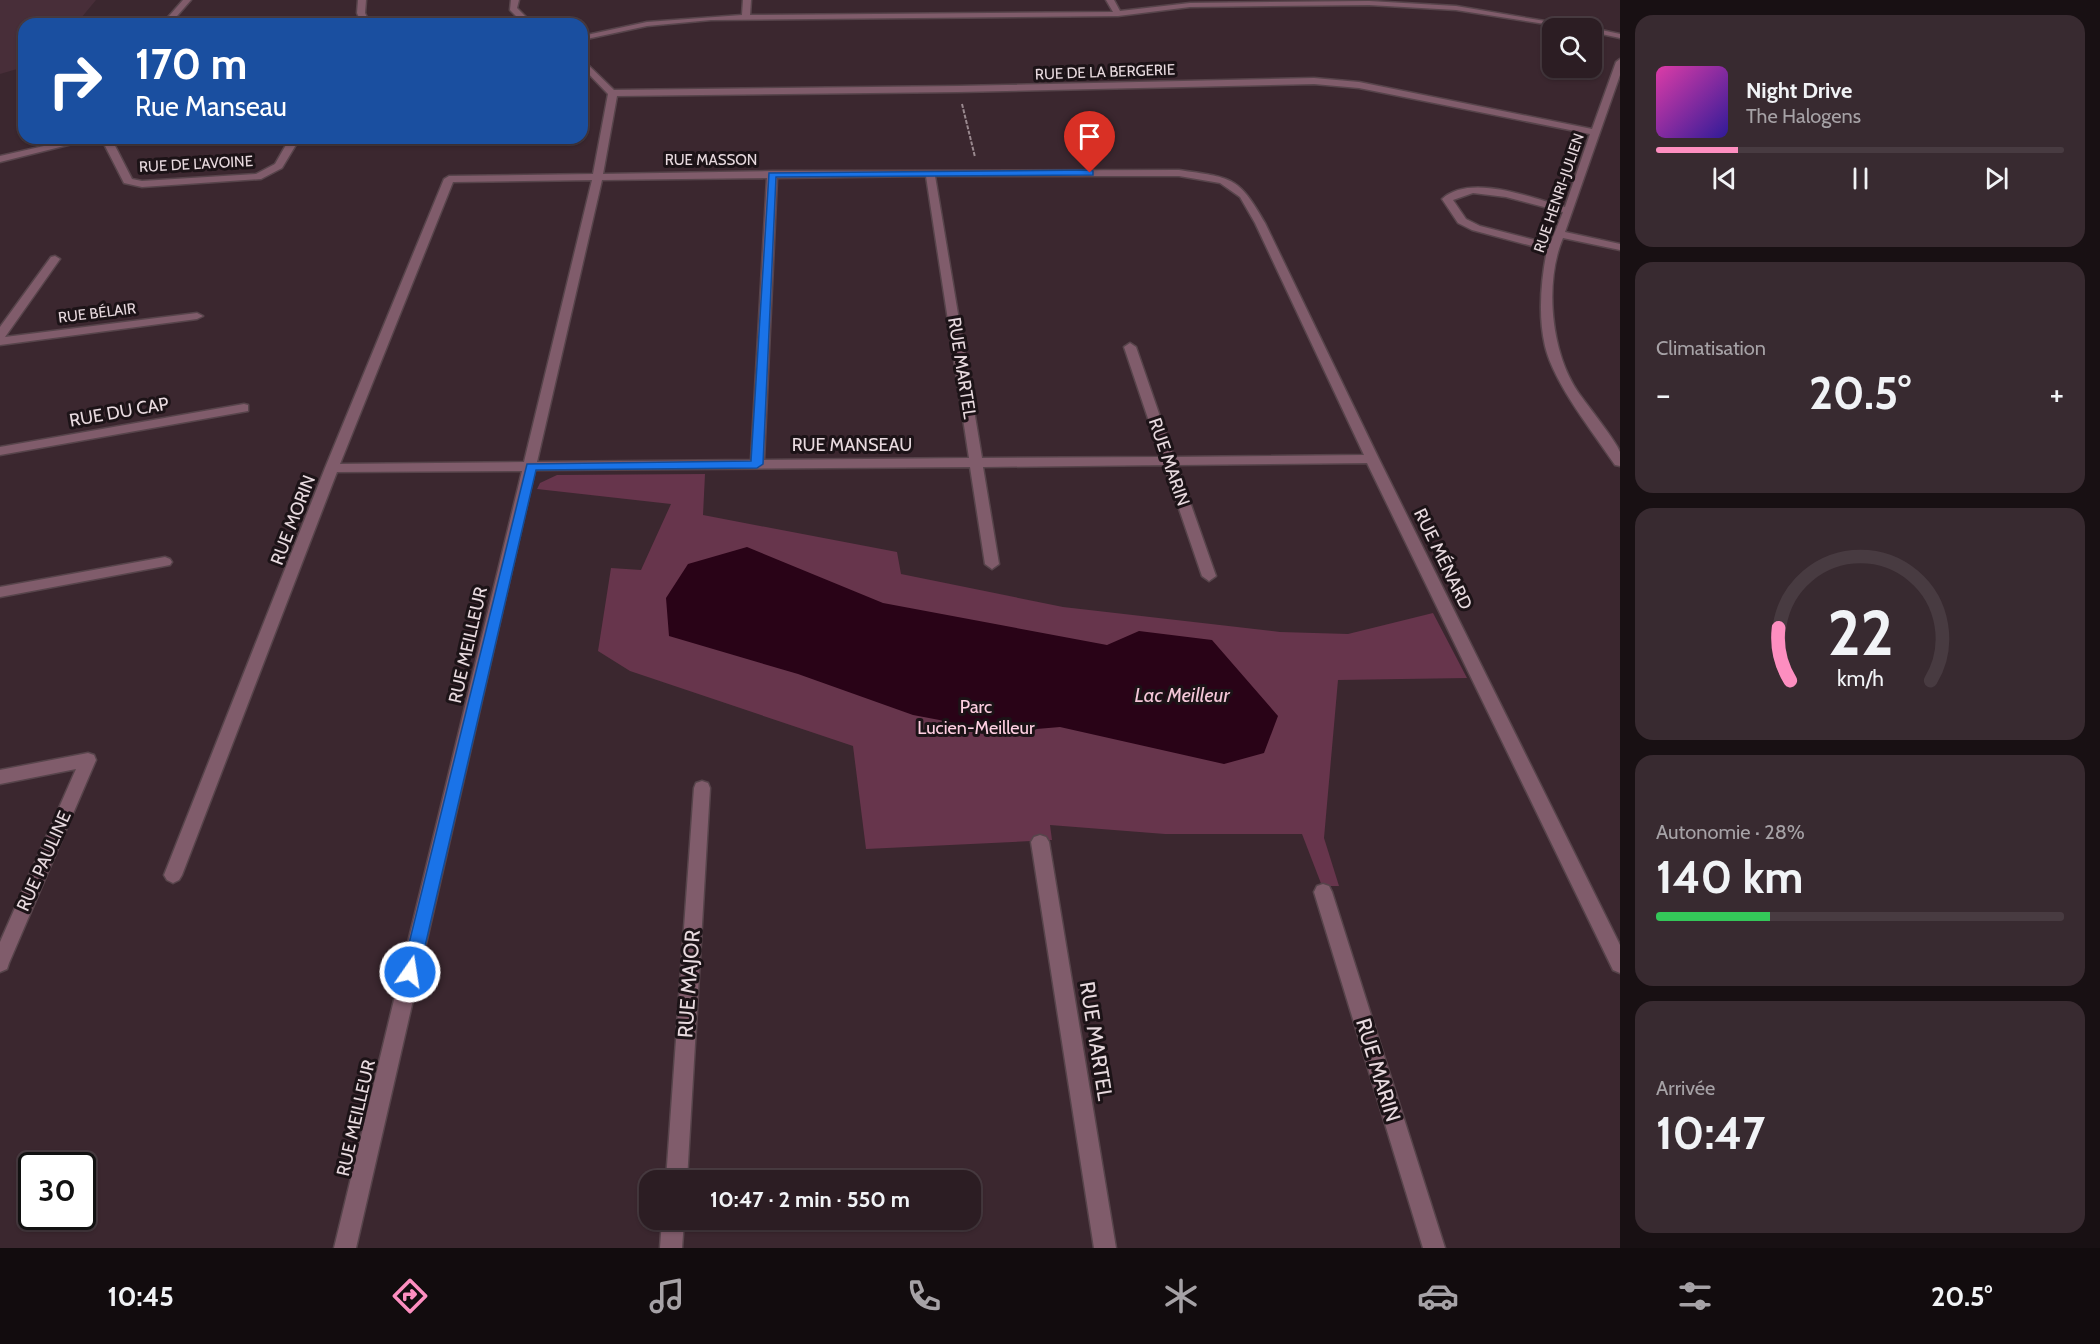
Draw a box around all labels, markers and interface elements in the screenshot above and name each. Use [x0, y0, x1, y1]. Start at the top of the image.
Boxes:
map controls [1542, 18, 1602, 78]
button: search [1542, 18, 1602, 78]
text: 170 m [135, 38, 247, 90]
icon: right [36, 42, 114, 120]
street label: RUE DE LA BERGERIE [1035, 61, 1175, 83]
text: Night Drive [1746, 77, 1852, 104]
text: Rue Manseau [135, 90, 287, 123]
text: The Halogens [1746, 104, 1861, 128]
pin [1064, 111, 1115, 173]
icon: arrive [1073, 120, 1106, 153]
street label: RUE HENRI-JULIEN [1530, 131, 1588, 255]
street label: RUE MASSON [665, 151, 757, 169]
street label: RUE DE L'AVOINE [139, 152, 253, 176]
icon: previous [1708, 162, 1741, 195]
icon: pause [1844, 162, 1877, 195]
icon: next [1980, 162, 2013, 195]
street label: RUE BÉLAIR [57, 298, 137, 327]
street label: RUE MARTEL [943, 315, 981, 421]
text: Climatisation [1656, 336, 1766, 360]
text: 20.5° [1809, 366, 1911, 420]
text: − [1656, 374, 1671, 414]
text: + [2049, 374, 2064, 414]
street label: RUE DU CAP [68, 392, 170, 432]
street label: RUE MARIN [1144, 415, 1194, 509]
street label: RUE MANSEAU [792, 434, 912, 456]
street label: RUE MORIN [266, 472, 320, 568]
street label: RUE MÉNARD [1409, 505, 1477, 613]
street label: RUE MEILLEUR [444, 584, 492, 705]
text: 22 [1827, 595, 1893, 671]
text: km/h [1837, 665, 1883, 691]
water label: Lac Meilleur [1134, 683, 1230, 707]
park label: Parc Lucien-Meilleur [917, 696, 1035, 739]
street label: RUE PAULINE [12, 807, 76, 915]
text: Autonomie · 28% [1656, 820, 1805, 844]
text: 140 km [1656, 850, 1803, 904]
street label: RUE MAJOR [672, 929, 705, 1039]
position arrow [378, 940, 442, 1004]
street label: RUE MARTEL [1075, 980, 1118, 1103]
street label: RUE MARIN [1351, 1015, 1406, 1125]
street label: RUE MEILLEUR [332, 1057, 380, 1178]
text: Arrivée [1656, 1076, 1715, 1100]
text: 10:47 [1656, 1106, 1765, 1160]
speed limit sign: 30 [18, 1152, 96, 1230]
text: 10:47 · 2 min · 550 m [710, 1186, 910, 1213]
icon: directions [389, 1275, 431, 1317]
icon: music [646, 1275, 688, 1317]
icon: phone [903, 1275, 945, 1317]
icon: climate [1160, 1275, 1202, 1317]
icon: car [1417, 1275, 1459, 1317]
icon: filters [1674, 1275, 1716, 1317]
text: 10:45 [108, 1280, 174, 1313]
text: 20.5° [1931, 1280, 1992, 1313]

